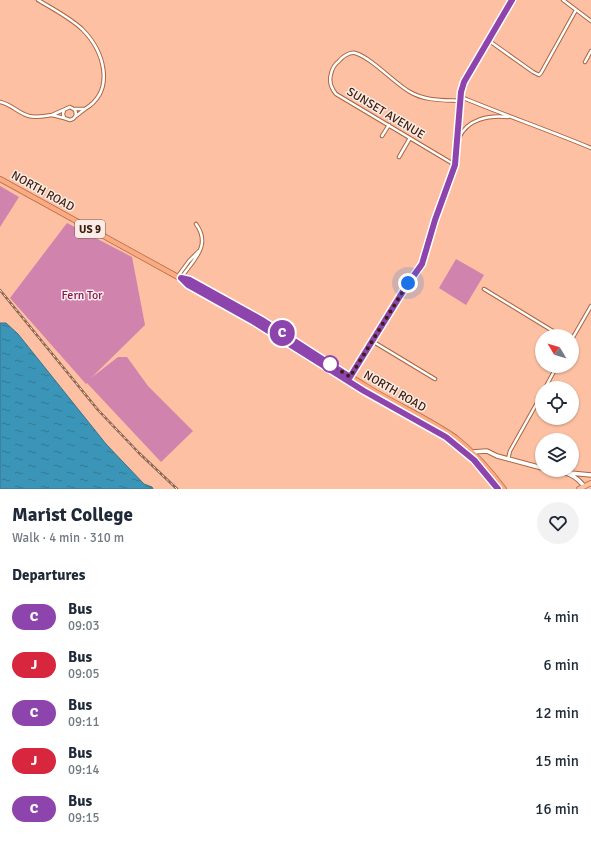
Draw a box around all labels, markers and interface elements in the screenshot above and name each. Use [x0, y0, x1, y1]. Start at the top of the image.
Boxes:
street label: SUNSET AVENUE [344, 84, 428, 143]
street label: NORTH ROAD [9, 168, 77, 215]
road number: US 9 [75, 220, 105, 238]
your location [398, 273, 418, 293]
park label: Fern Tor [61, 288, 103, 303]
line badge: C [269, 320, 295, 346]
text: C [278, 324, 286, 341]
north arrow [535, 329, 579, 373]
map controls [535, 329, 579, 477]
unlabelled marker [321, 355, 339, 373]
street label: NORTH ROAD [361, 368, 429, 415]
button: locate [535, 381, 579, 425]
button: layers [535, 433, 579, 477]
button: heart [537, 502, 579, 544]
text: Marist College [12, 503, 133, 527]
text: Walk · 4 min · 310 m [12, 530, 124, 546]
text: Departures [12, 566, 85, 584]
text: Bus [68, 600, 92, 618]
text: C [30, 608, 38, 625]
text: 4 min [543, 608, 579, 626]
text: 09:03 [68, 618, 100, 634]
text: Bus [68, 648, 92, 666]
text: J [31, 656, 37, 673]
text: 6 min [543, 656, 579, 674]
text: 09:05 [68, 666, 100, 682]
text: Bus [68, 696, 92, 714]
text: C [30, 704, 38, 721]
text: 12 min [535, 704, 579, 722]
text: 09:11 [68, 714, 100, 730]
text: Bus [68, 744, 92, 762]
text: J [31, 752, 37, 769]
text: 15 min [535, 752, 579, 770]
text: 09:14 [68, 762, 100, 778]
text: Bus [68, 792, 92, 810]
text: C [30, 800, 38, 817]
text: 16 min [535, 800, 579, 818]
text: 09:15 [68, 810, 100, 826]

